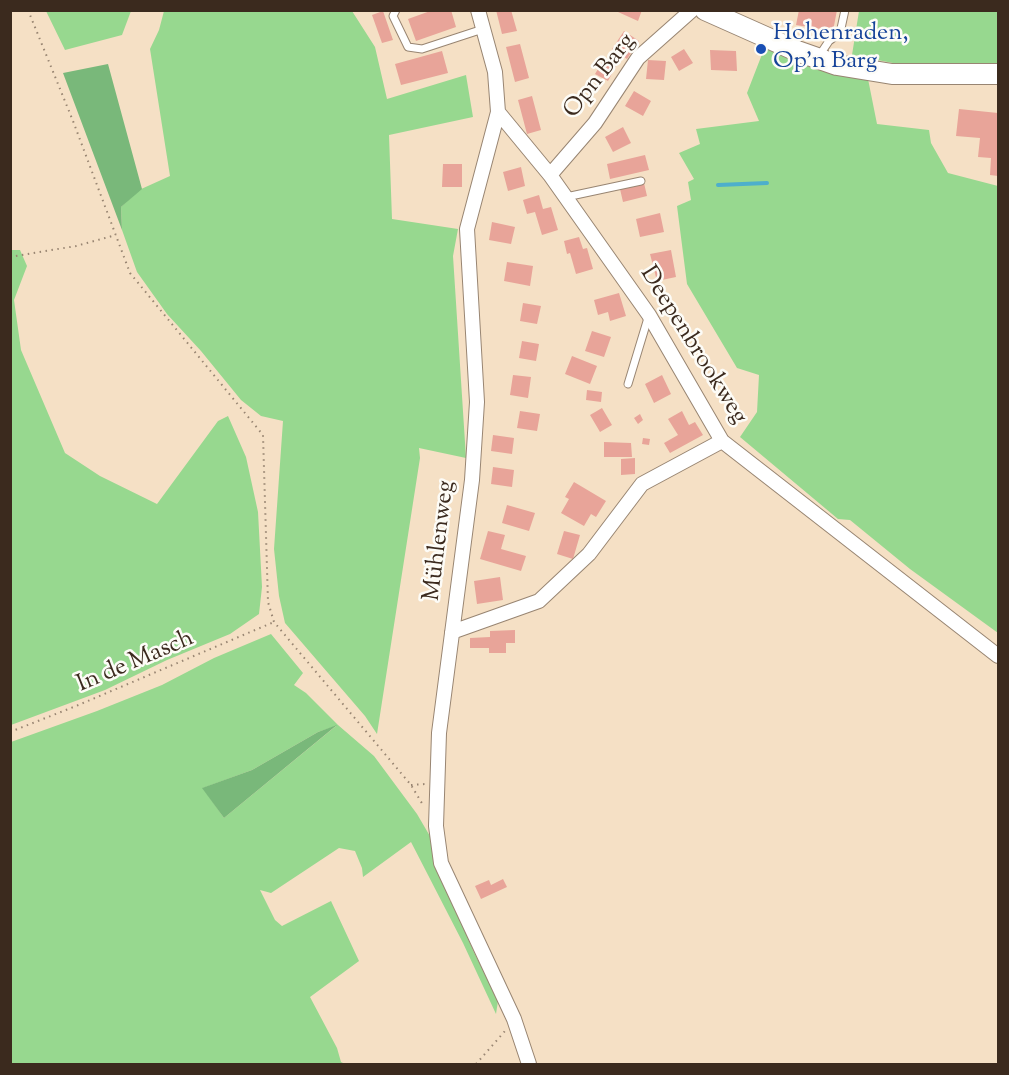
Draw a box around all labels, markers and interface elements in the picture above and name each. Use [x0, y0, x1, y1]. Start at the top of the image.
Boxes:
place label: Hohenraden, Op'n Barg [773, 21, 908, 77]
street label: Opn Barg [559, 29, 643, 125]
marker: Hohenraden, Op'n Barg [754, 42, 768, 56]
street label: Deepenbrookweg [632, 262, 752, 430]
street label: Mühlenweg [419, 479, 463, 603]
street label: In de Masch [73, 625, 199, 701]

